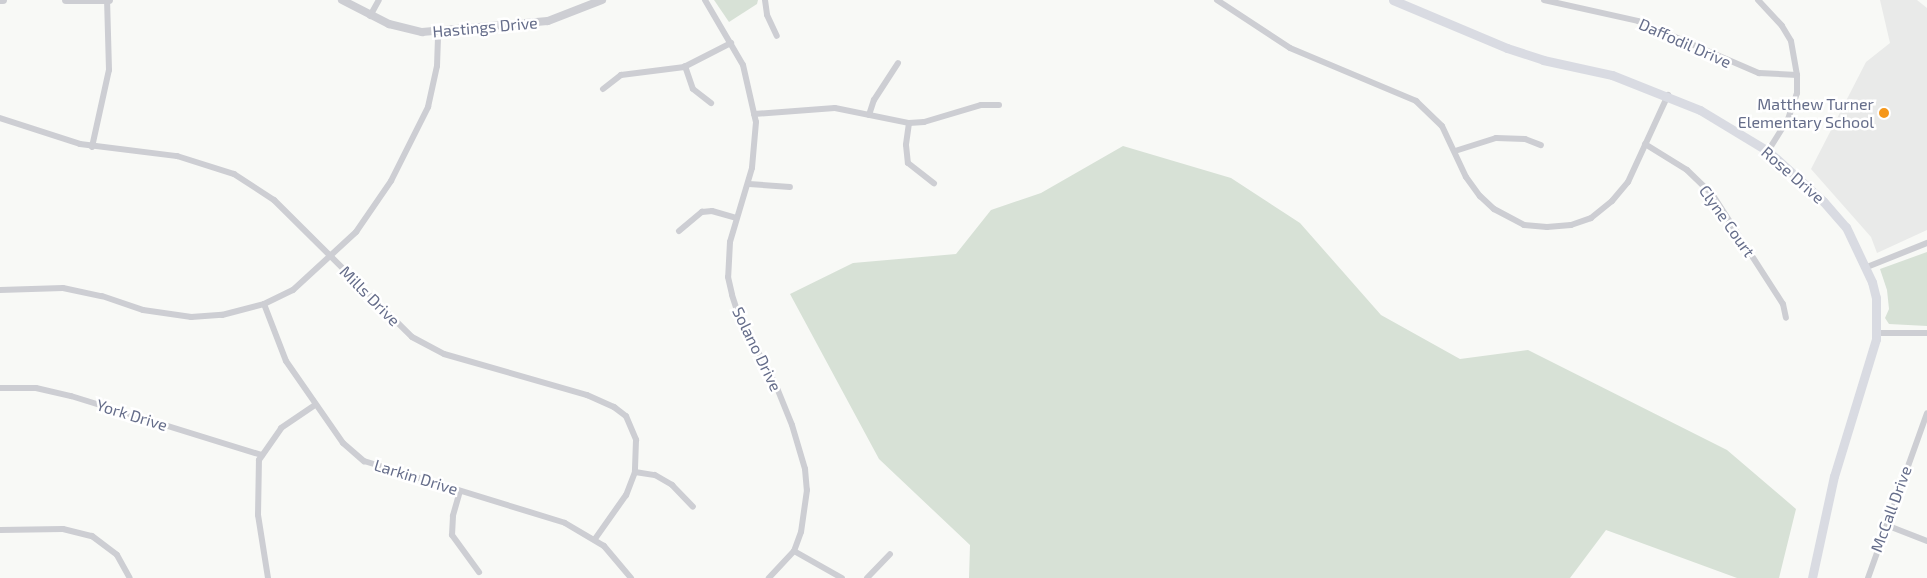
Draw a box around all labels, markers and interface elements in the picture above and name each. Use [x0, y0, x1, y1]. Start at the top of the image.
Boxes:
street label: Hastings Drive [432, 13, 538, 41]
street label: Daffodil Drive [1636, 14, 1734, 72]
place label: Matthew Turner Elementary School [1737, 94, 1874, 132]
marker: Matthew Turner Elementary School [1878, 107, 1890, 119]
street label: Rose Drive [1758, 142, 1828, 208]
street label: Clyne Court [1695, 181, 1759, 261]
street label: Mills Drive [336, 262, 404, 330]
street label: Solano Drive [728, 304, 786, 394]
street label: York Drive [94, 395, 170, 435]
street label: Larkin Drive [372, 455, 460, 499]
street label: McCall Drive [1866, 463, 1916, 555]

